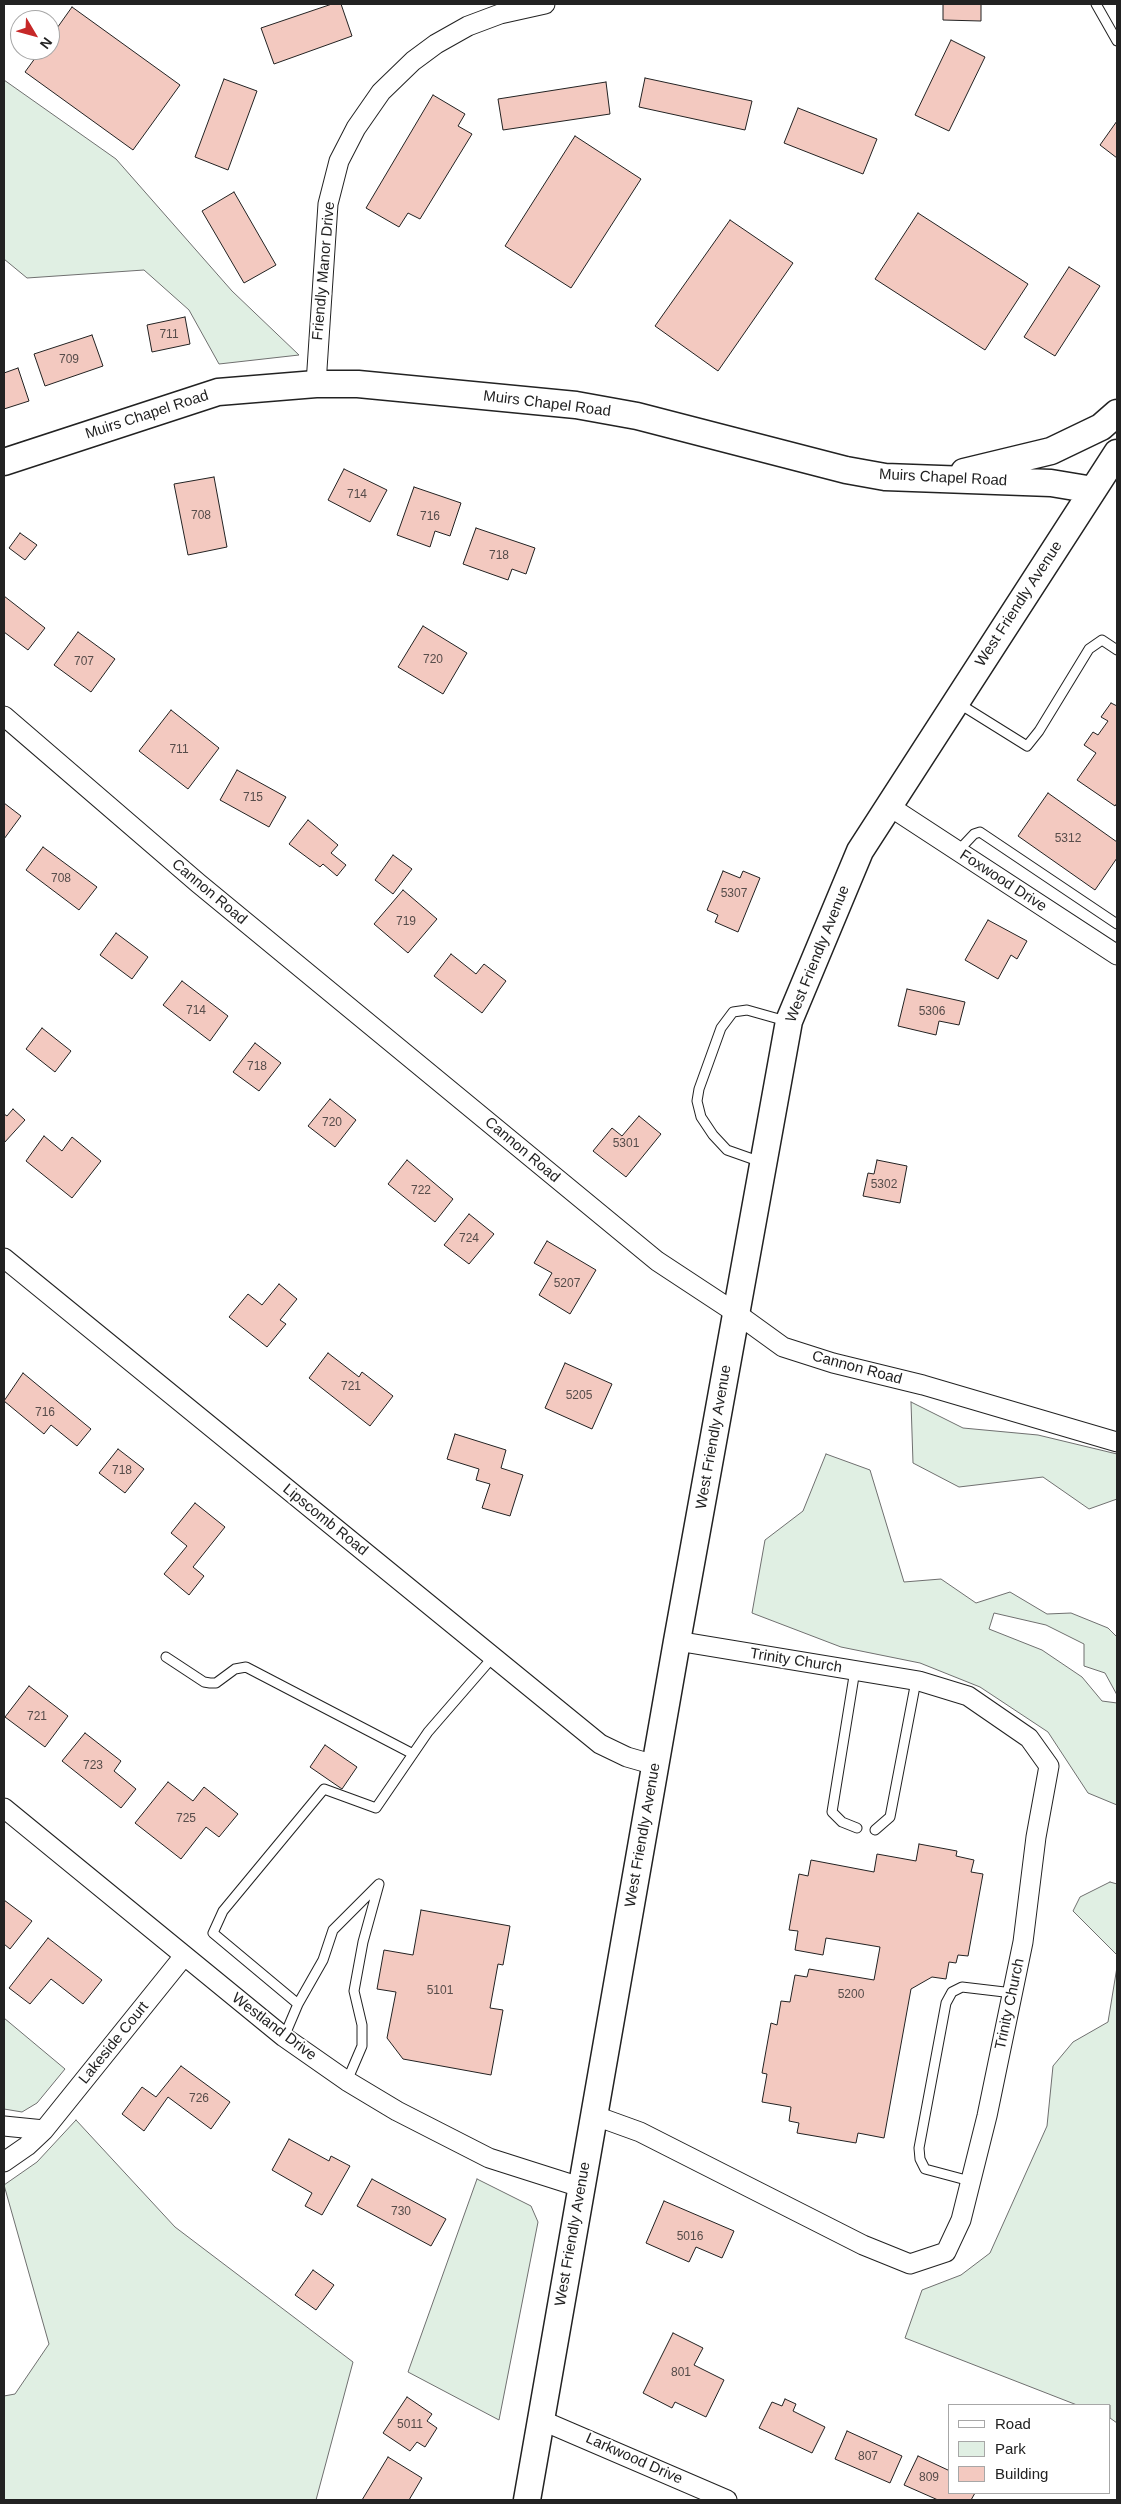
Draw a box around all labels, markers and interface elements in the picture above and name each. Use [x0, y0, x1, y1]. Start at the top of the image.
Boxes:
north arrow [10, 10, 60, 60]
text: N [37, 35, 56, 52]
street label: Friendly Manor Drive [309, 201, 339, 341]
house number: 711 [159, 328, 179, 342]
house number: 709 [59, 353, 79, 367]
street label: Muirs Chapel Road [83, 387, 211, 443]
street label: Muirs Chapel Road [482, 387, 612, 421]
street label: Muirs Chapel Road [878, 466, 1008, 490]
house number: 714 [347, 488, 367, 502]
house number: 708 [191, 509, 211, 523]
house number: 716 [420, 510, 440, 524]
street label: West Friendly Avenue [972, 538, 1066, 670]
house number: 718 [489, 549, 509, 563]
house number: 720 [423, 653, 443, 667]
house number: 707 [74, 655, 94, 669]
house number: 711 [169, 743, 189, 757]
house number: 715 [243, 791, 263, 805]
house number: 5312 [1055, 832, 1081, 846]
street label: Foxwood Drive [956, 846, 1050, 916]
street label: Cannon Road [168, 855, 250, 929]
house number: 708 [51, 872, 71, 886]
street label: West Friendly Avenue [782, 883, 854, 1025]
house number: 5307 [721, 887, 747, 901]
house number: 719 [396, 915, 416, 929]
house number: 714 [186, 1004, 206, 1018]
house number: 5306 [919, 1005, 945, 1019]
house number: 718 [247, 1060, 267, 1074]
street label: Cannon Road [481, 1113, 563, 1187]
house number: 720 [322, 1116, 342, 1130]
house number: 5301 [613, 1137, 639, 1151]
house number: 5302 [871, 1178, 897, 1192]
house number: 722 [411, 1184, 431, 1198]
house number: 724 [459, 1232, 479, 1246]
house number: 5207 [554, 1277, 580, 1291]
street label: Cannon Road [810, 1347, 904, 1389]
street label: West Friendly Avenue [692, 1363, 736, 1511]
house number: 721 [341, 1380, 361, 1394]
house number: 5205 [566, 1389, 592, 1403]
house number: 716 [35, 1406, 55, 1420]
house number: 718 [112, 1464, 132, 1478]
street label: Lipscomb Road [279, 1480, 371, 1560]
street label: Trinity Church [749, 1645, 843, 1677]
house number: 721 [27, 1710, 47, 1724]
house number: 723 [83, 1759, 103, 1773]
street label: West Friendly Avenue [621, 1761, 665, 1909]
house number: 725 [176, 1812, 196, 1826]
street label: Trinity Church [992, 1957, 1028, 2051]
house number: 5101 [427, 1984, 453, 1998]
house number: 5200 [838, 1988, 864, 2002]
street label: Westland Drive [228, 1989, 320, 2065]
street label: Lakeside Court [75, 1998, 153, 2088]
house number: 726 [189, 2092, 209, 2106]
street label: West Friendly Avenue [551, 2160, 595, 2308]
house number: 730 [391, 2205, 411, 2219]
house number: 5016 [677, 2230, 703, 2244]
house number: 801 [671, 2366, 691, 2380]
legend [948, 2404, 1111, 2494]
text: Road [995, 2415, 1031, 2432]
house number: 5011 [397, 2418, 423, 2432]
street label: Larkwood Drive [583, 2430, 685, 2488]
text: Park [995, 2440, 1026, 2457]
house number: 807 [858, 2450, 878, 2464]
text: Building [995, 2465, 1048, 2482]
house number: 809 [919, 2471, 939, 2485]

